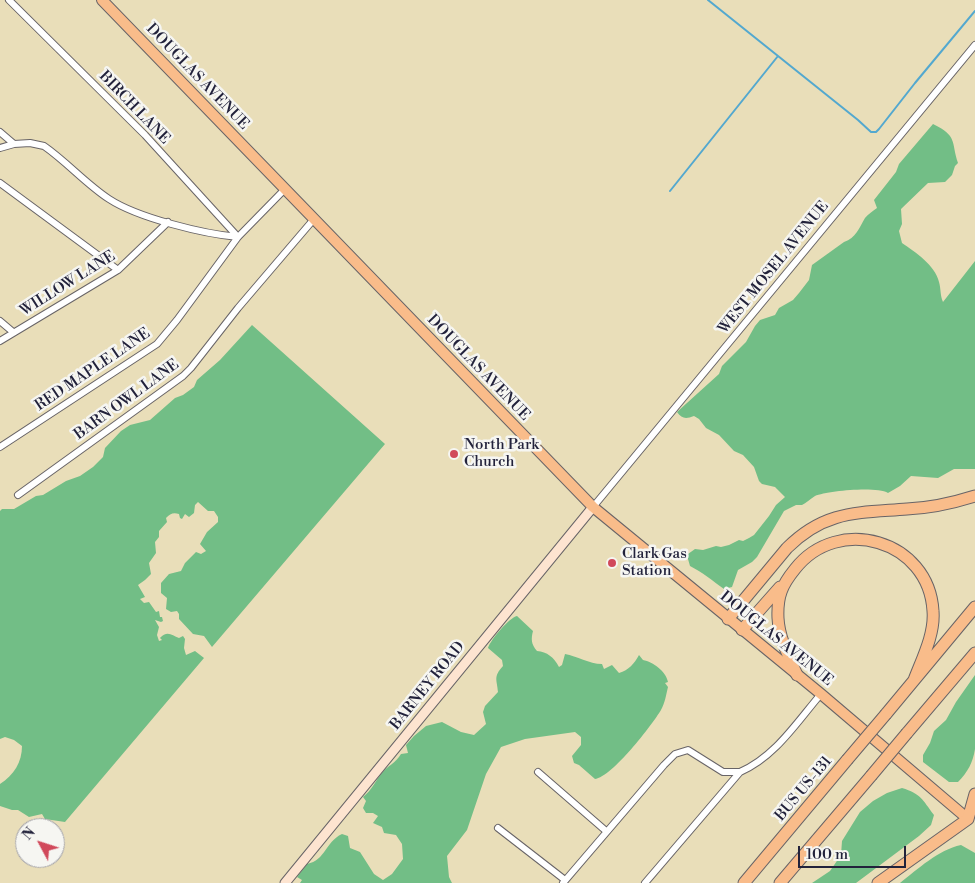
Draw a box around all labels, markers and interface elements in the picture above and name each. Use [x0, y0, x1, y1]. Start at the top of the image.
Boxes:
street label: DOUGLAS AVENUE [142, 20, 252, 134]
street label: BIRCH LANE [95, 68, 173, 148]
street label: WEST MOSEL AVENUE [715, 198, 833, 338]
street label: WILLOW LANE [17, 247, 119, 321]
street label: DOUGLAS AVENUE [423, 311, 533, 425]
street label: RED MAPLE LANE [32, 325, 154, 415]
street label: BARN OWL LANE [71, 356, 183, 444]
place label: North Park Church [464, 436, 539, 471]
marker: North Park Church [448, 448, 460, 460]
place label: Clark Gas Station [622, 545, 687, 580]
marker: Clark Gas Station [606, 557, 618, 569]
street label: DOUGLAS AVENUE [716, 588, 836, 690]
street label: BARNEY ROAD [387, 638, 469, 734]
street label: BUS US-131 [772, 753, 836, 825]
north arrow [15, 818, 65, 868]
text: N [19, 824, 40, 844]
scale bar [800, 836, 908, 868]
text: 100 m [806, 845, 848, 864]

